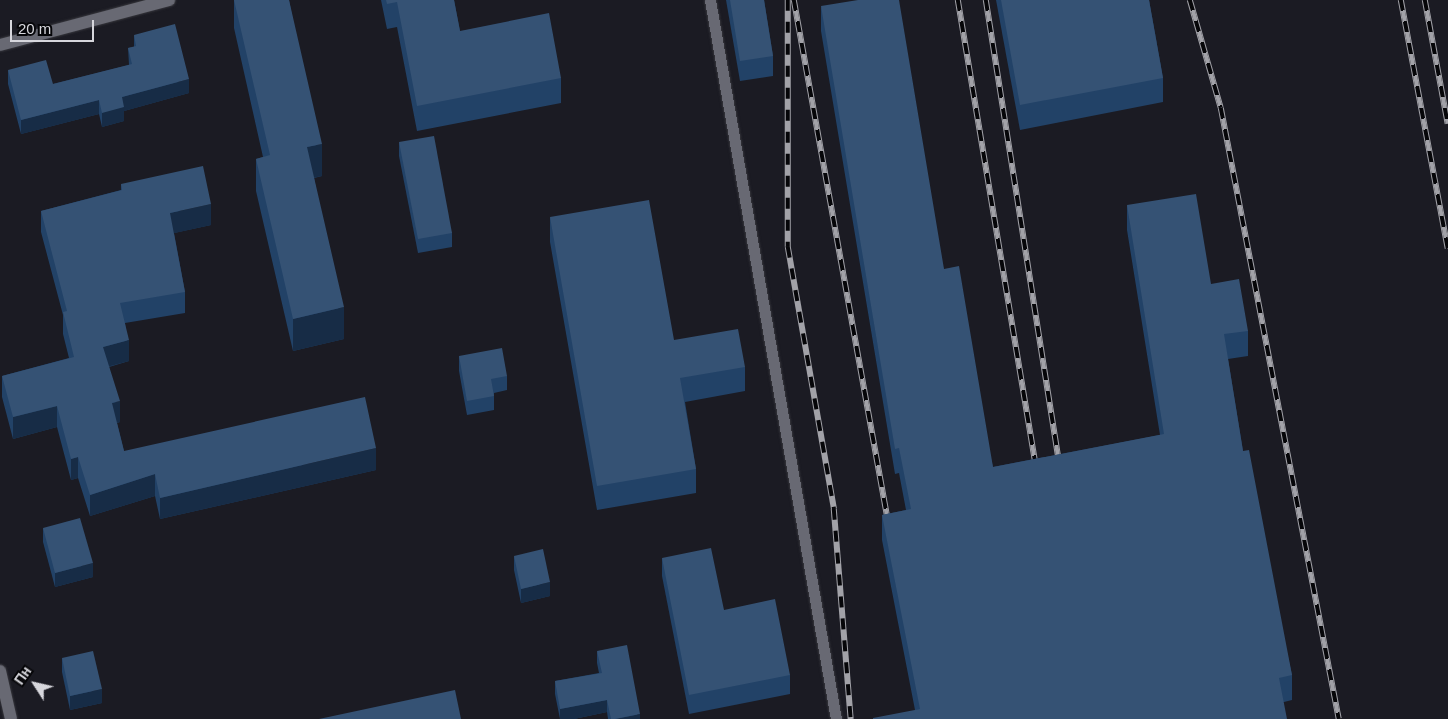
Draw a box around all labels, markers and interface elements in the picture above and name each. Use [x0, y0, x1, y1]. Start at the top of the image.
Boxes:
scale bar [12, 10, 96, 42]
text: 20 m [18, 20, 51, 37]
north arrow [10, 659, 60, 709]
text: Пн [11, 663, 35, 688]

